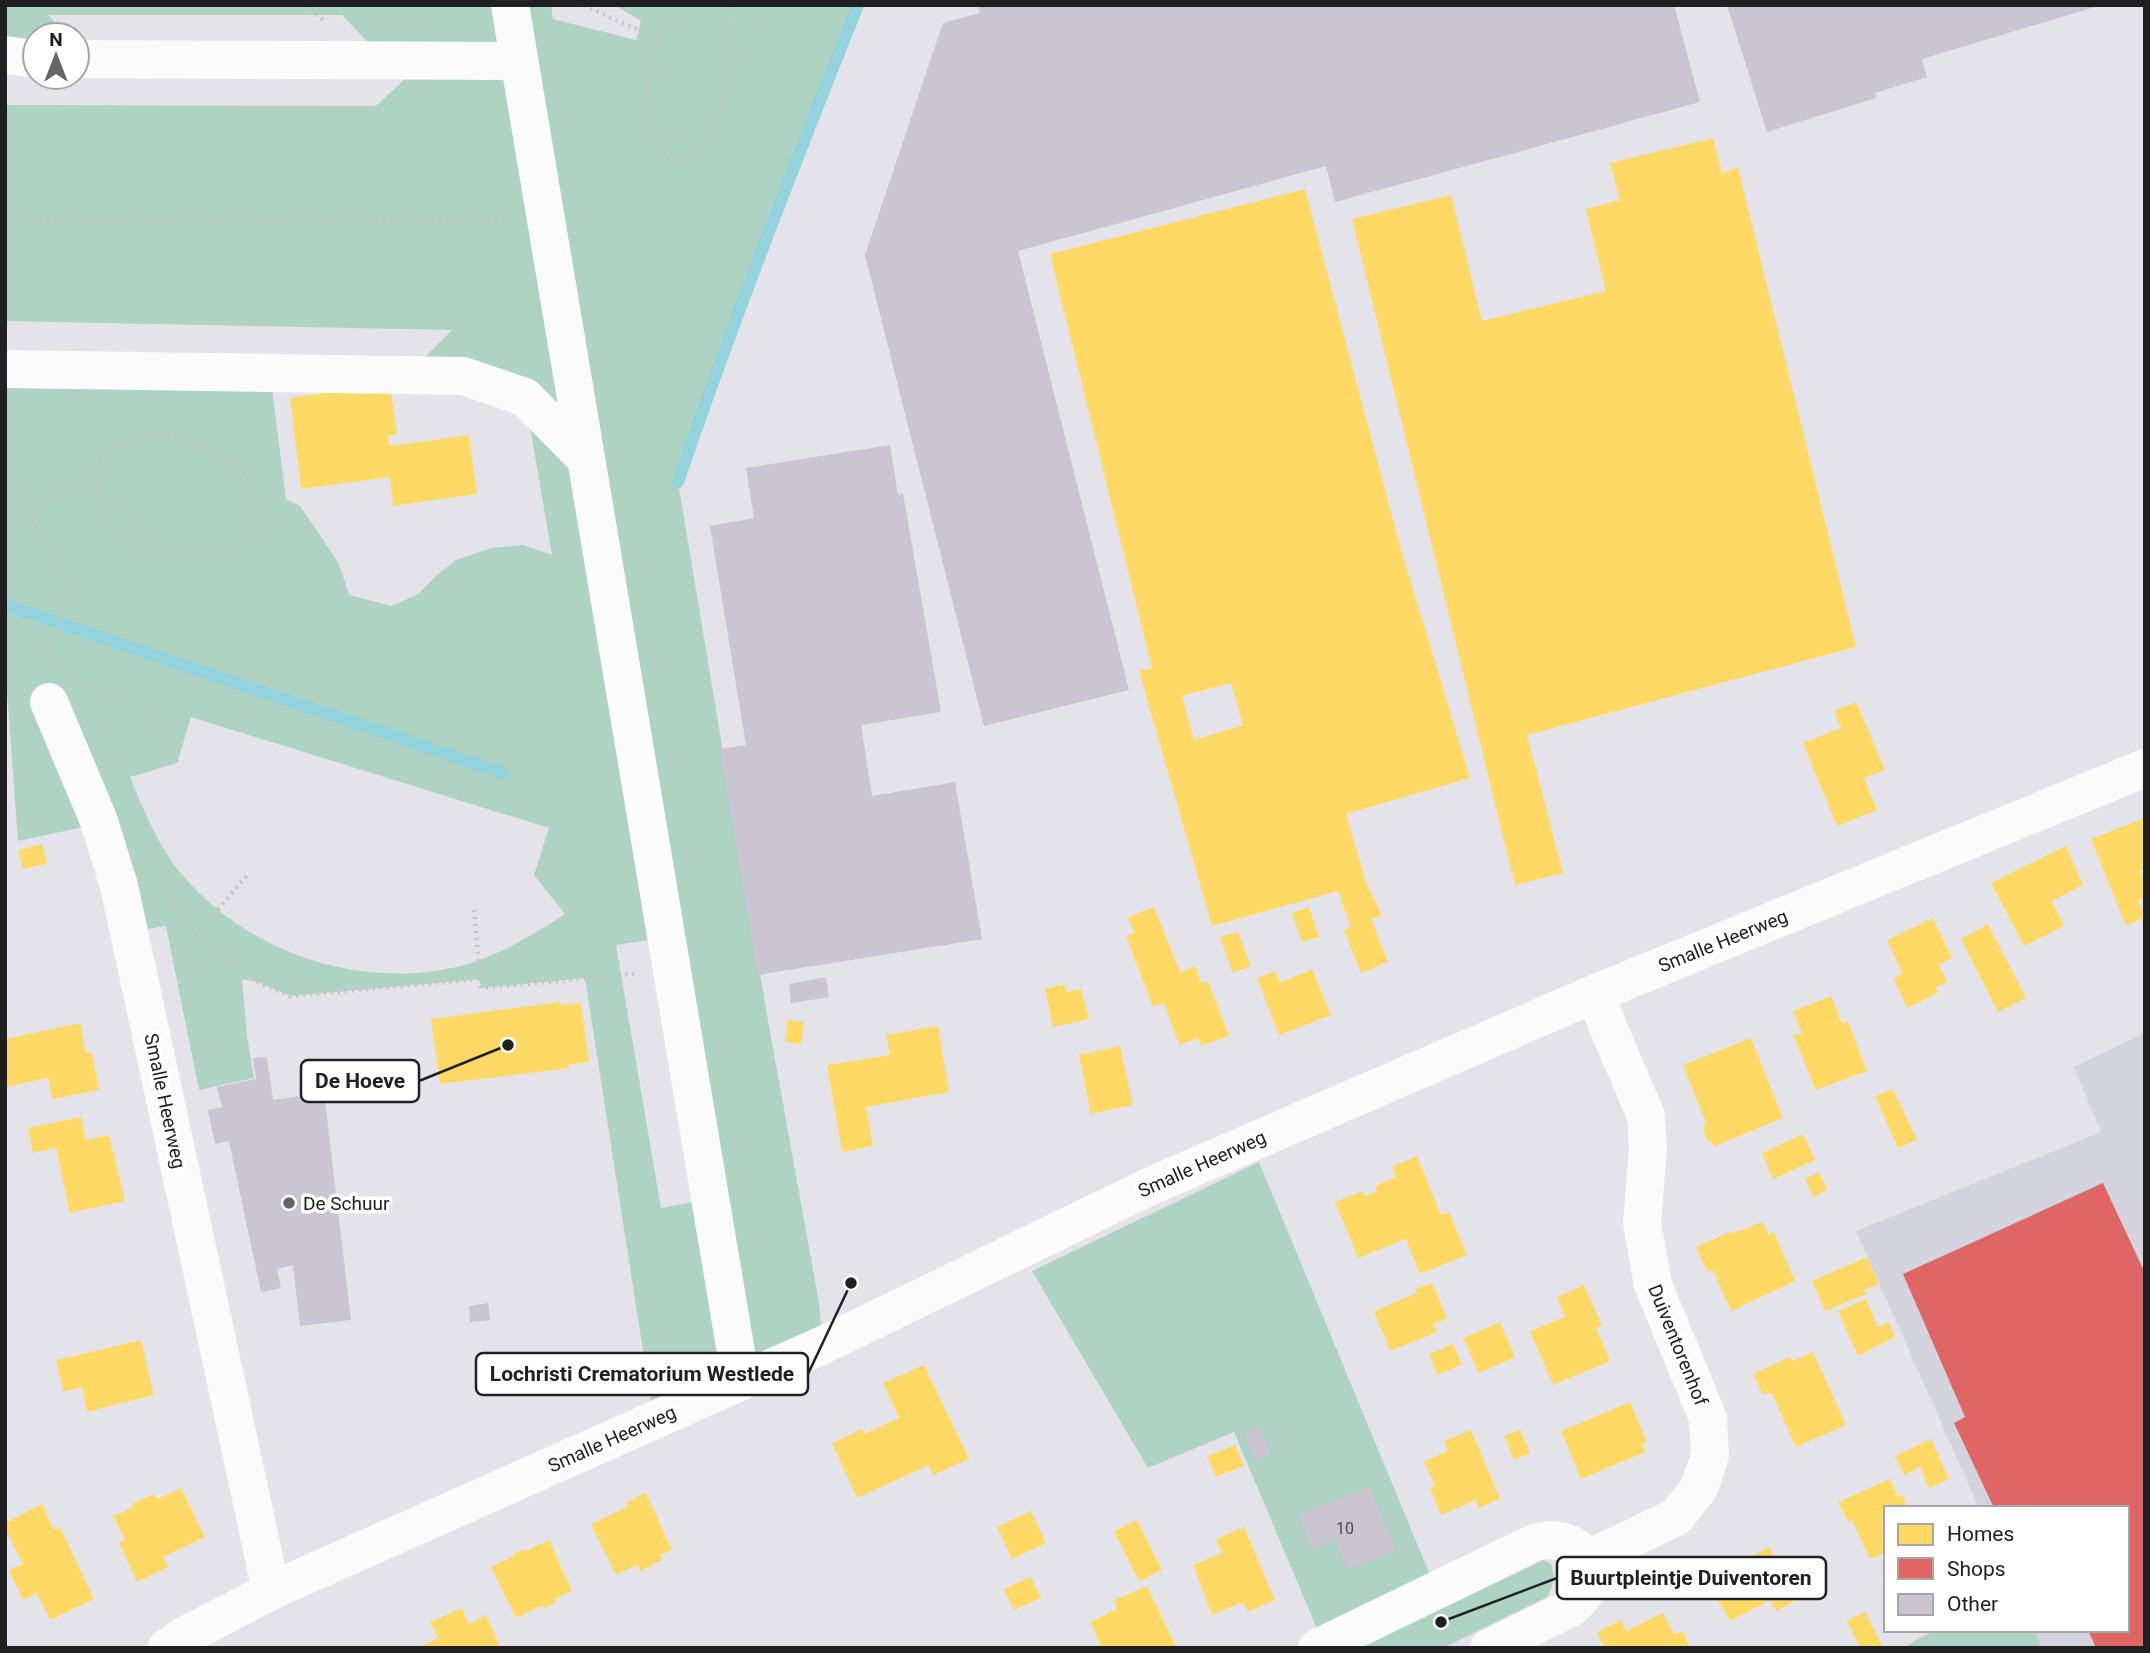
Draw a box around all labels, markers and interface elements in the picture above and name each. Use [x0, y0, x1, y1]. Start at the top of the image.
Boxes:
north arrow [21, 21, 91, 91]
text: N [49, 28, 63, 51]
street label: Smalle Heerweg [1655, 905, 1791, 977]
street label: Smalle Heerweg [139, 1031, 191, 1171]
callout: De Hoeve [301, 1060, 419, 1102]
text: De Hoeve [315, 1069, 405, 1093]
street label: Smalle Heerweg [1134, 1126, 1270, 1202]
place label: De Schuur [303, 1192, 390, 1215]
marker: De Schuur [281, 1195, 297, 1211]
street label: Duiventorenhof [1643, 1281, 1713, 1409]
callout: Lochristi Crematorium Westlede [476, 1353, 808, 1395]
text: Lochristi Crematorium Westlede [490, 1362, 794, 1386]
street label: Smalle Heerweg [544, 1401, 680, 1477]
legend [1884, 1506, 2129, 1632]
house number: 10 [1336, 1519, 1354, 1538]
text: Homes [1947, 1522, 2014, 1546]
callout: Buurtpleintje Duiventoren [1557, 1557, 1826, 1599]
text: Shops [1947, 1557, 2006, 1581]
text: Buurtpleintje Duiventoren [1570, 1566, 1812, 1590]
text: Other [1947, 1592, 1998, 1616]

